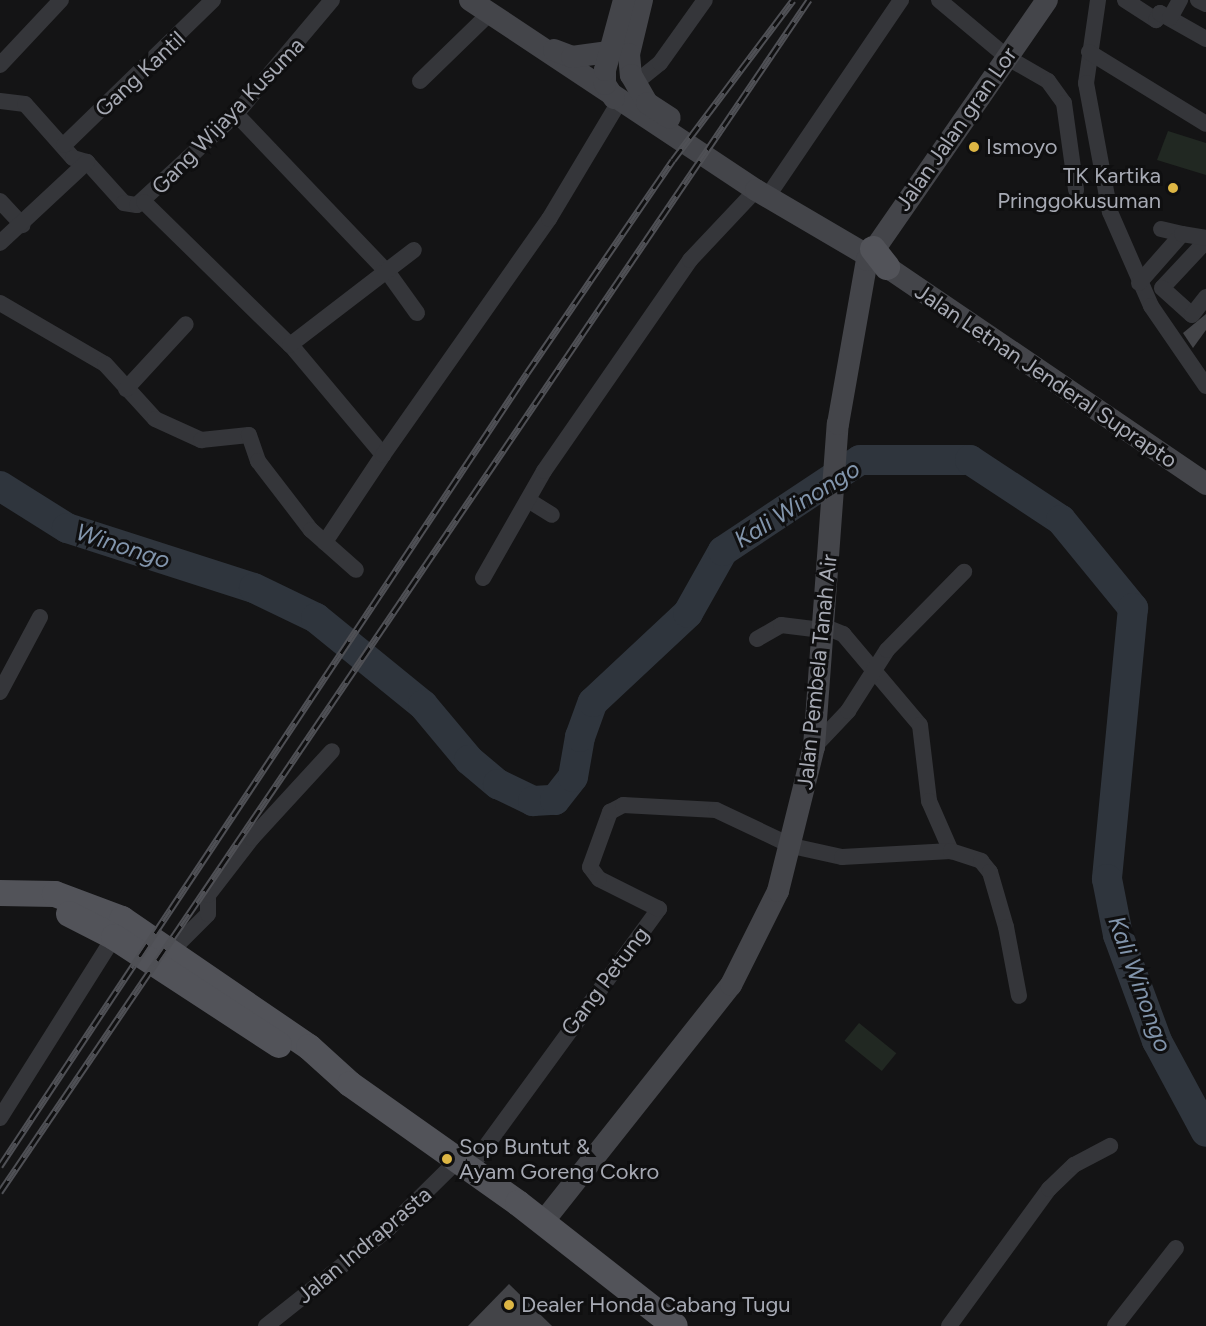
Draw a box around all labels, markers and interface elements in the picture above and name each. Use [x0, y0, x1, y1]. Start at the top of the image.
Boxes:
street label: Gang Kantil [89, 26, 191, 122]
street label: Gang Wijaya Kusuma [146, 32, 310, 200]
street label: Jalan Jalan gran Lor [890, 42, 1022, 216]
place label: Ismoyo [986, 134, 1057, 160]
marker: Ismoyo [967, 140, 981, 154]
place label: TK Kartika Pringgokusuman [997, 162, 1161, 214]
marker: TK Kartika Pringgokusuman [1166, 181, 1180, 195]
street label: Jalan Letnan Jenderal Suprapto [910, 278, 1182, 474]
water label: Kali Winongo [729, 454, 865, 554]
water label: Winongo [72, 517, 174, 575]
street label: Jalan Pembela Tanah Air [792, 553, 842, 791]
water label: Kali Winongo [1102, 912, 1178, 1056]
street label: Gang Petung [556, 922, 654, 1040]
place label: Sop Buntut & Ayam Goreng Cokro [459, 1133, 659, 1184]
marker: Sop Buntut & Ayam Goreng Cokro [440, 1152, 454, 1166]
street label: Jalan Indraprasta [291, 1181, 437, 1309]
place label: Dealer Honda Cabang Tugu [521, 1292, 791, 1318]
marker: Dealer Honda Cabang Tugu [502, 1298, 516, 1312]

